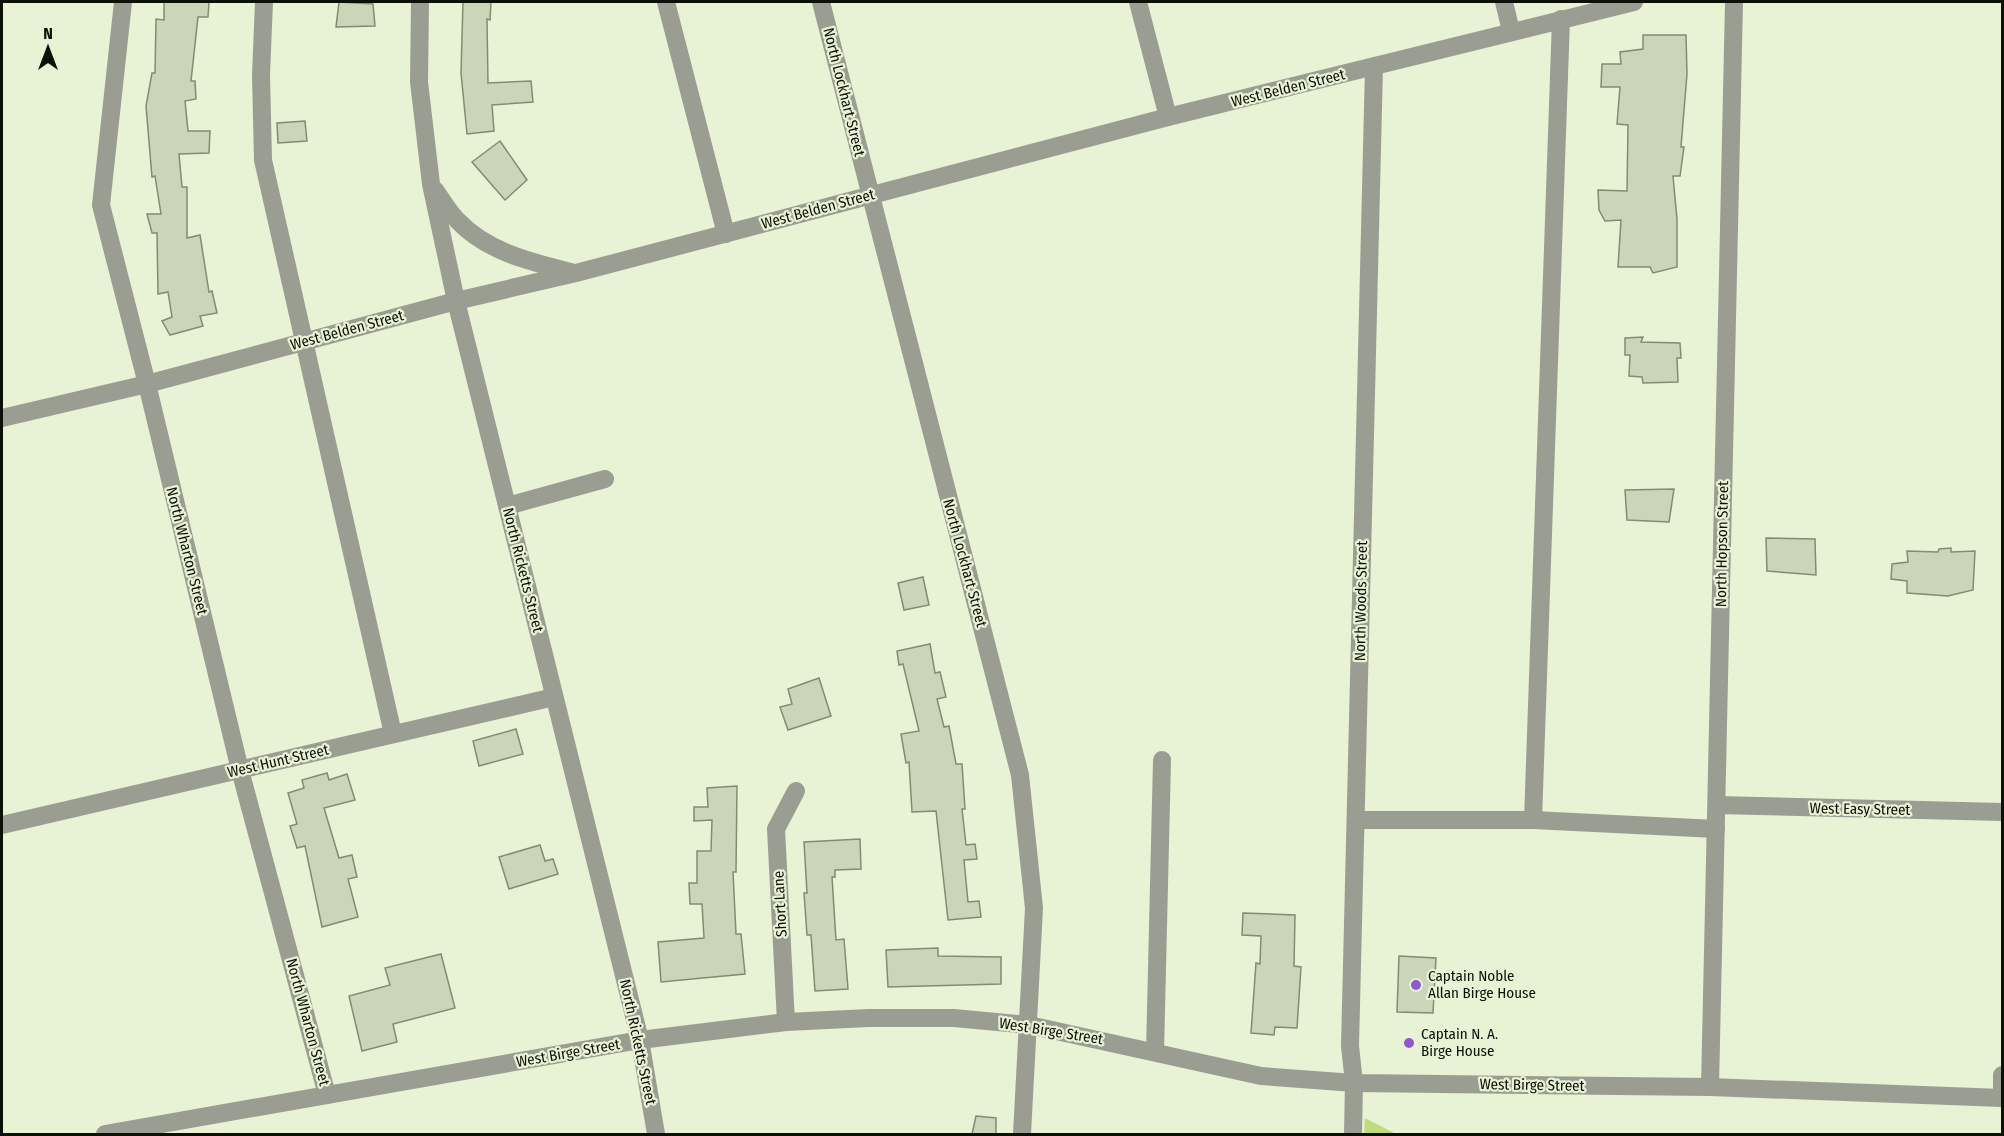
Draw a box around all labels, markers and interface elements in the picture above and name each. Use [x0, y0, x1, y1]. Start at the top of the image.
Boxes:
north arrow [18, 18, 78, 78]
text: N [43, 24, 53, 43]
street label: North Lockhart Street [819, 26, 869, 158]
street label: West Belden Street [1229, 65, 1347, 111]
street label: West Belden Street [759, 185, 877, 233]
street label: West Belden Street [288, 306, 406, 354]
street label: North Hopson Street [1712, 481, 1732, 607]
street label: North Wharton Street [162, 485, 212, 617]
street label: North Lockhart Street [939, 497, 991, 629]
street label: North Ricketts Street [499, 506, 547, 634]
street label: North Woods Street [1351, 541, 1371, 661]
street label: West Hunt Street [226, 741, 331, 781]
street label: West Easy Street [1809, 799, 1911, 819]
street label: Short Lane [769, 871, 791, 937]
street label: North Wharton Street [282, 956, 334, 1088]
place label: Captain Noble Allan Birge House [1428, 967, 1536, 1002]
street label: North Ricketts Street [616, 978, 660, 1106]
marker: Captain Noble Allan Birge House [1409, 978, 1423, 992]
street label: West Birge Street [998, 1014, 1104, 1048]
place label: Captain N. A. Birge House [1421, 1025, 1498, 1060]
street label: West Birge Street [515, 1035, 621, 1071]
marker: Captain N. A. Birge House [1402, 1036, 1416, 1050]
street label: West Birge Street [1479, 1075, 1585, 1095]

